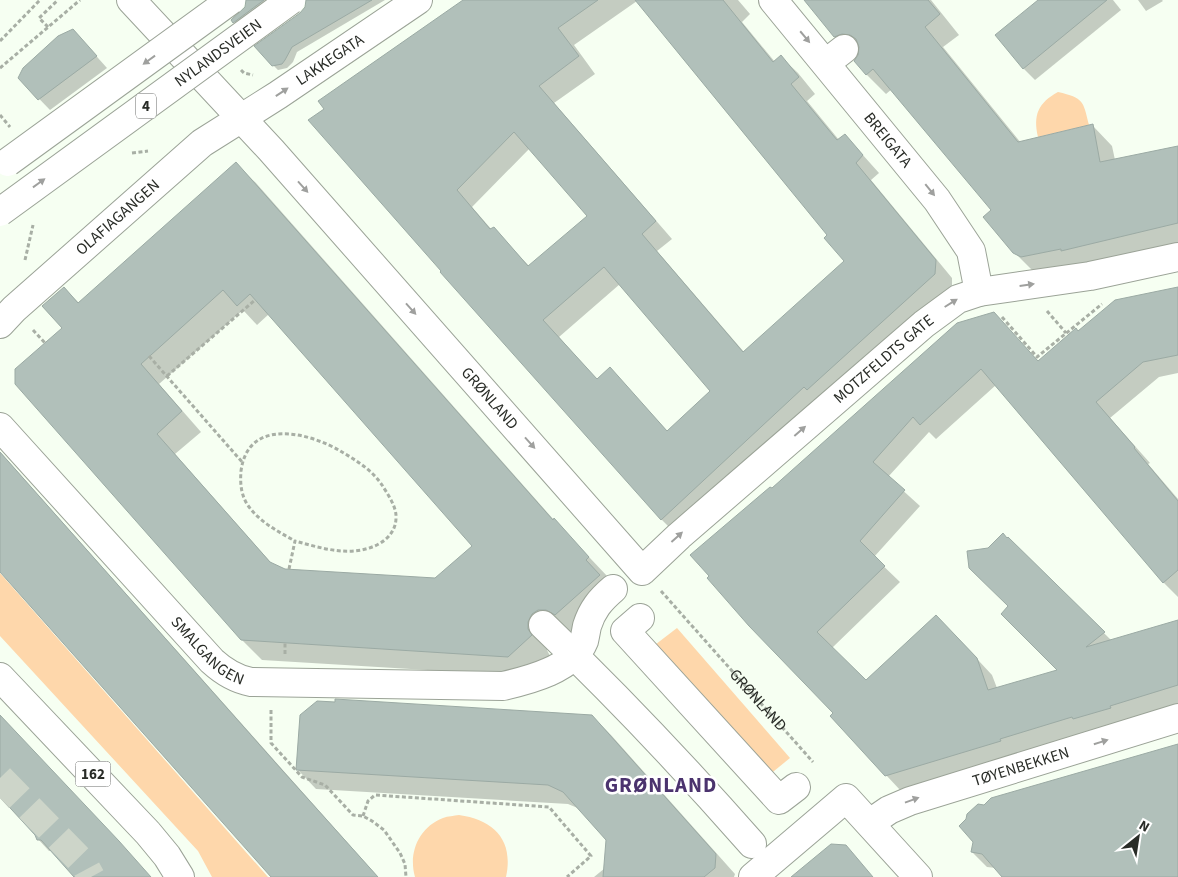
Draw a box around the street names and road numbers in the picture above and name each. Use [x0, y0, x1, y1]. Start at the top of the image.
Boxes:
street label: NYLANDSVEIEN [170, 14, 266, 92]
street label: LAKKEGATA [292, 29, 369, 91]
road number: 4 [136, 94, 156, 118]
street label: BREIGATA [859, 108, 917, 172]
street label: OLAFIAGANGEN [71, 174, 165, 260]
street label: MOTZFELDTS GATE [829, 309, 938, 408]
street label: GRØNLAND [456, 362, 523, 434]
street label: SMALGANGEN [166, 612, 247, 691]
street label: GRØNLAND [724, 664, 792, 736]
street label: TØYENBEKKEN [970, 741, 1072, 792]
road number: 162 [76, 762, 110, 786]

